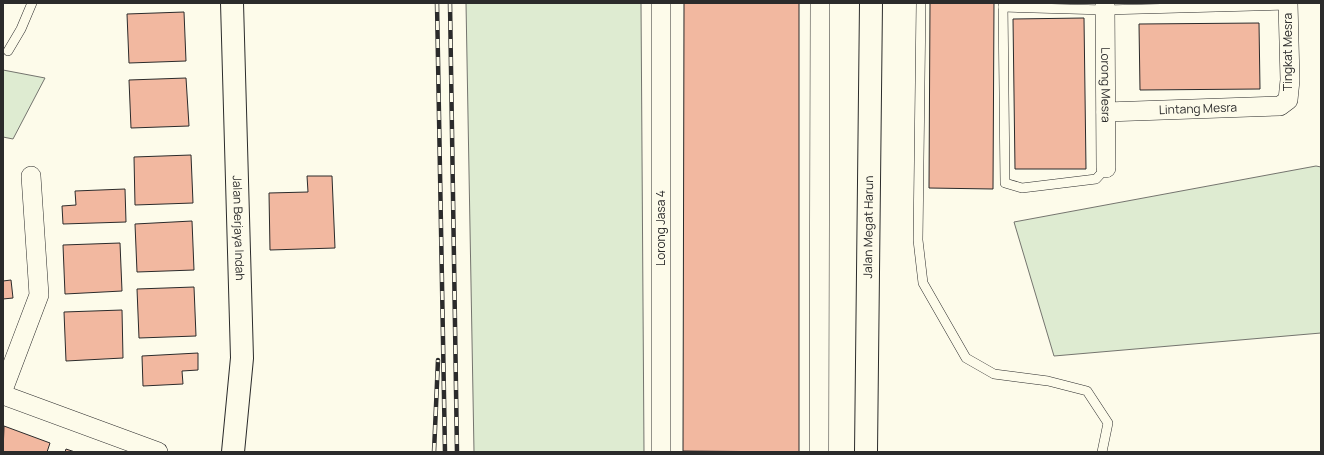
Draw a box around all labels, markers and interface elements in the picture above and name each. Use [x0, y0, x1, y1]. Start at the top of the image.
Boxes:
street label: Tingkat Mesra [1279, 13, 1296, 91]
street label: Lorong Mesra [1097, 47, 1115, 123]
street label: Lintang Mesra [1158, 98, 1237, 118]
street label: Jalan Berjaya Indah [229, 175, 249, 281]
street label: Jalan Megat Harun [859, 175, 877, 279]
street label: Lorong Jasa 4 [652, 190, 669, 266]

